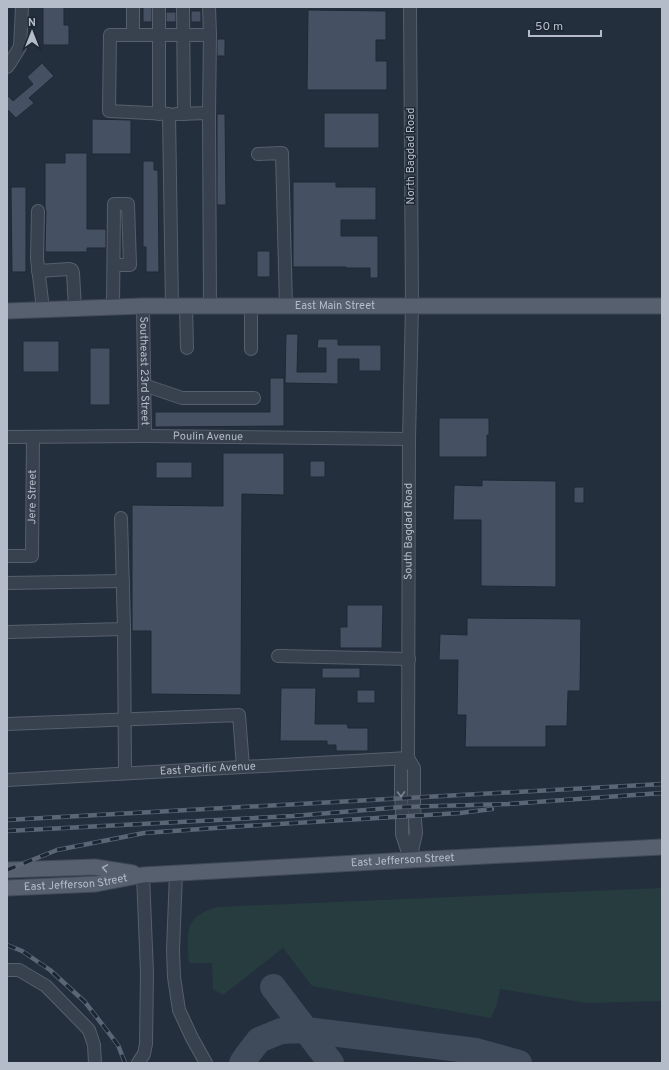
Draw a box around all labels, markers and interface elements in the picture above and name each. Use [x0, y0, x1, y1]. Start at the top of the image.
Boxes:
north arrow [12, 12, 52, 52]
scale bar [529, 12, 601, 38]
text: N [28, 16, 36, 30]
text: 50 m [535, 19, 563, 35]
street label: North Bagdad Road [404, 108, 418, 204]
street label: East Main Street [295, 299, 375, 313]
street label: Southeast 23rd Street [136, 316, 152, 426]
street label: Poulin Avenue [173, 429, 243, 444]
street label: Jere Street [25, 469, 40, 525]
street label: South Bagdad Road [402, 483, 416, 580]
street label: East Pacific Avenue [159, 759, 256, 779]
one-way arrow [397, 791, 405, 797]
street label: East Jefferson Street [350, 851, 455, 870]
one-way arrow [102, 865, 108, 873]
street label: East Jefferson Street [24, 871, 129, 894]

